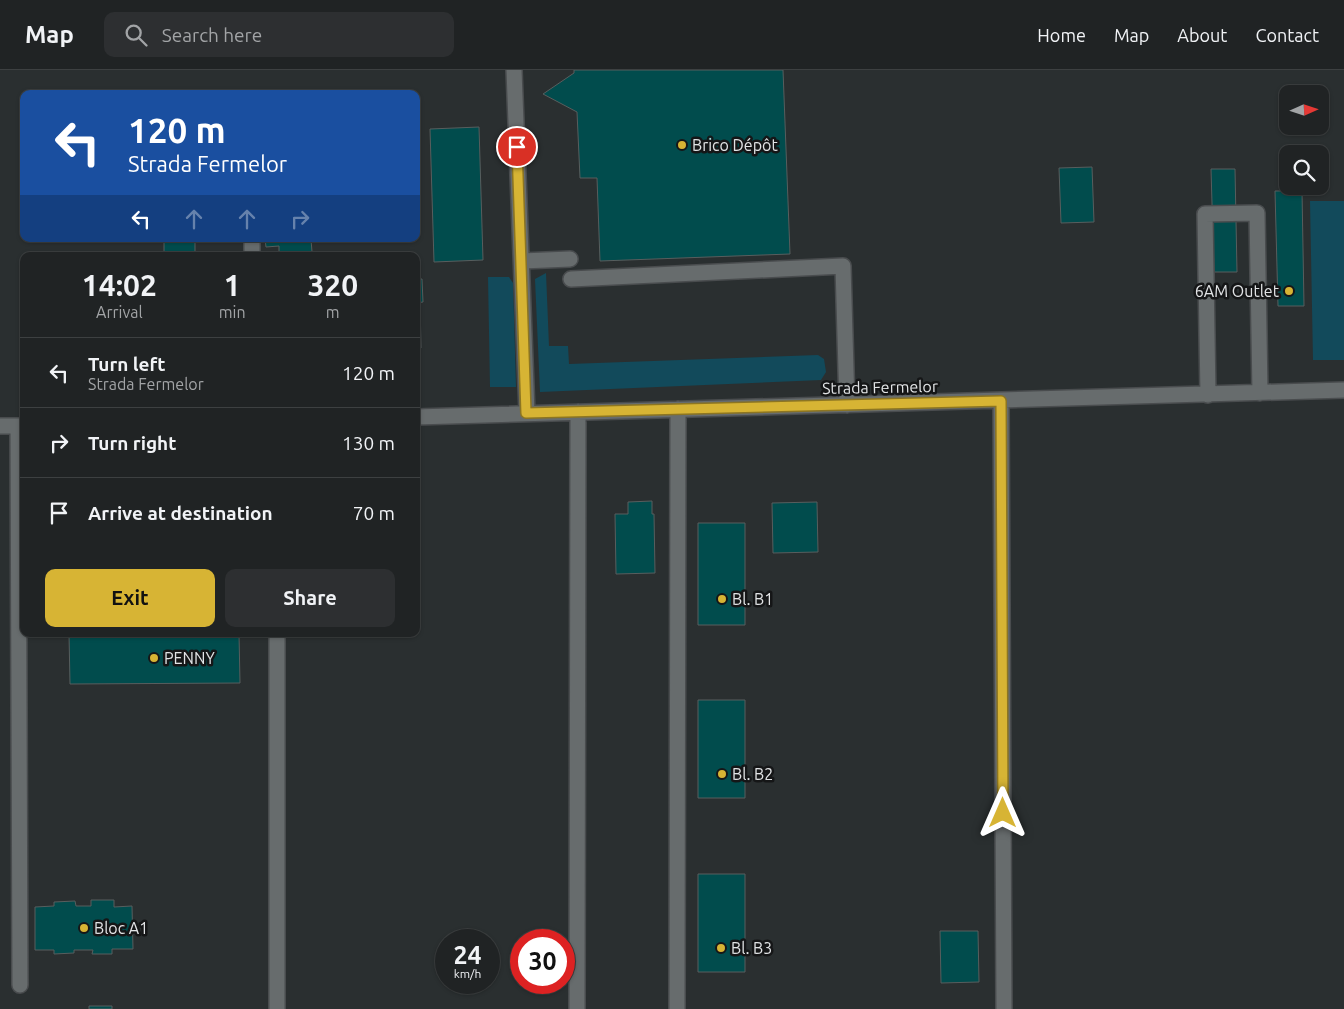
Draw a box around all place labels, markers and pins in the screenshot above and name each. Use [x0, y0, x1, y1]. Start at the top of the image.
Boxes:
pin [496, 126, 538, 168]
place label: Brico Dépôt [692, 136, 778, 154]
marker: Brico Dépôt [676, 139, 688, 151]
place label: 6AM Outlet [1195, 282, 1280, 300]
marker: 6AM Outlet [1283, 285, 1295, 297]
place label: Bl. B1 [732, 590, 773, 608]
marker: Bl. B1 [716, 593, 728, 605]
place label: PENNY [164, 649, 215, 667]
marker: PENNY [148, 652, 160, 664]
place label: Bl. B2 [732, 765, 773, 783]
marker: Bl. B2 [716, 768, 728, 780]
place label: Bloc A1 [94, 919, 148, 937]
marker: Bloc A1 [78, 922, 90, 934]
place label: Bl. B3 [731, 939, 772, 957]
marker: Bl. B3 [715, 942, 727, 954]

